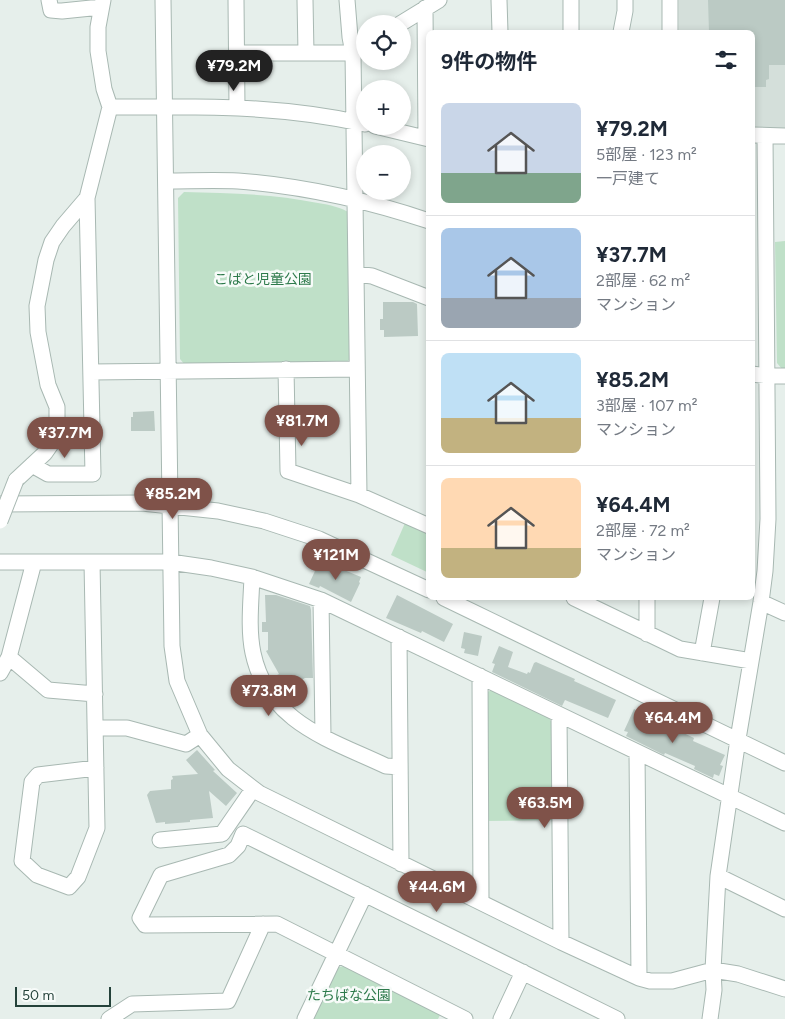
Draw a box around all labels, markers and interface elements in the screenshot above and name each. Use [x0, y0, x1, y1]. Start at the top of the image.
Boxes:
map controls [356, 15, 411, 200]
button: locate [356, 15, 411, 70]
icon: filters [712, 46, 740, 74]
pin: ¥79.2M [193, 49, 275, 92]
text: 9件の物件 [441, 49, 537, 74]
text: ¥79.2M [207, 56, 261, 75]
button: + [356, 80, 411, 135]
text: ¥79.2M [596, 116, 668, 141]
icon: home [481, 123, 541, 183]
button: − [356, 145, 411, 200]
text: 5部屋 · 123 m² [596, 145, 697, 164]
text: 一戸建て [596, 169, 660, 188]
text: ¥37.7M [596, 242, 667, 267]
icon: home [481, 248, 541, 308]
park label: こばと児童公園 [214, 271, 312, 288]
text: 2部屋 · 62 m² [596, 271, 690, 290]
text: マンション [596, 295, 676, 314]
text: ¥85.2M [596, 367, 669, 392]
icon: home [481, 373, 541, 433]
text: 3部屋 · 107 m² [596, 396, 697, 415]
pin: ¥81.7M [261, 404, 343, 447]
text: ¥81.7M [276, 411, 328, 430]
pin: ¥37.7M [24, 416, 106, 459]
text: マンション [596, 420, 676, 439]
text: ¥37.7M [38, 423, 92, 442]
pin: ¥85.2M [132, 478, 214, 520]
text: ¥85.2M [145, 484, 201, 503]
text: ¥64.4M [596, 492, 671, 517]
icon: home [481, 498, 541, 558]
text: 2部屋 · 72 m² [596, 521, 690, 540]
pin: ¥121M [301, 538, 371, 581]
text: ¥121M [313, 545, 359, 564]
text: マンション [596, 545, 676, 564]
pin: ¥73.8M [228, 674, 310, 717]
text: ¥73.8M [242, 681, 296, 700]
pin: ¥64.4M [632, 702, 714, 744]
text: ¥64.4M [645, 708, 701, 727]
pin: ¥63.5M [504, 786, 586, 829]
text: ¥63.5M [518, 793, 572, 812]
pin: ¥44.6M [396, 870, 478, 913]
text: ¥44.6M [409, 877, 465, 896]
scale bar [15, 984, 111, 1007]
text: 50 m [22, 987, 54, 1004]
park label: たちばな公園 [307, 987, 391, 1004]

